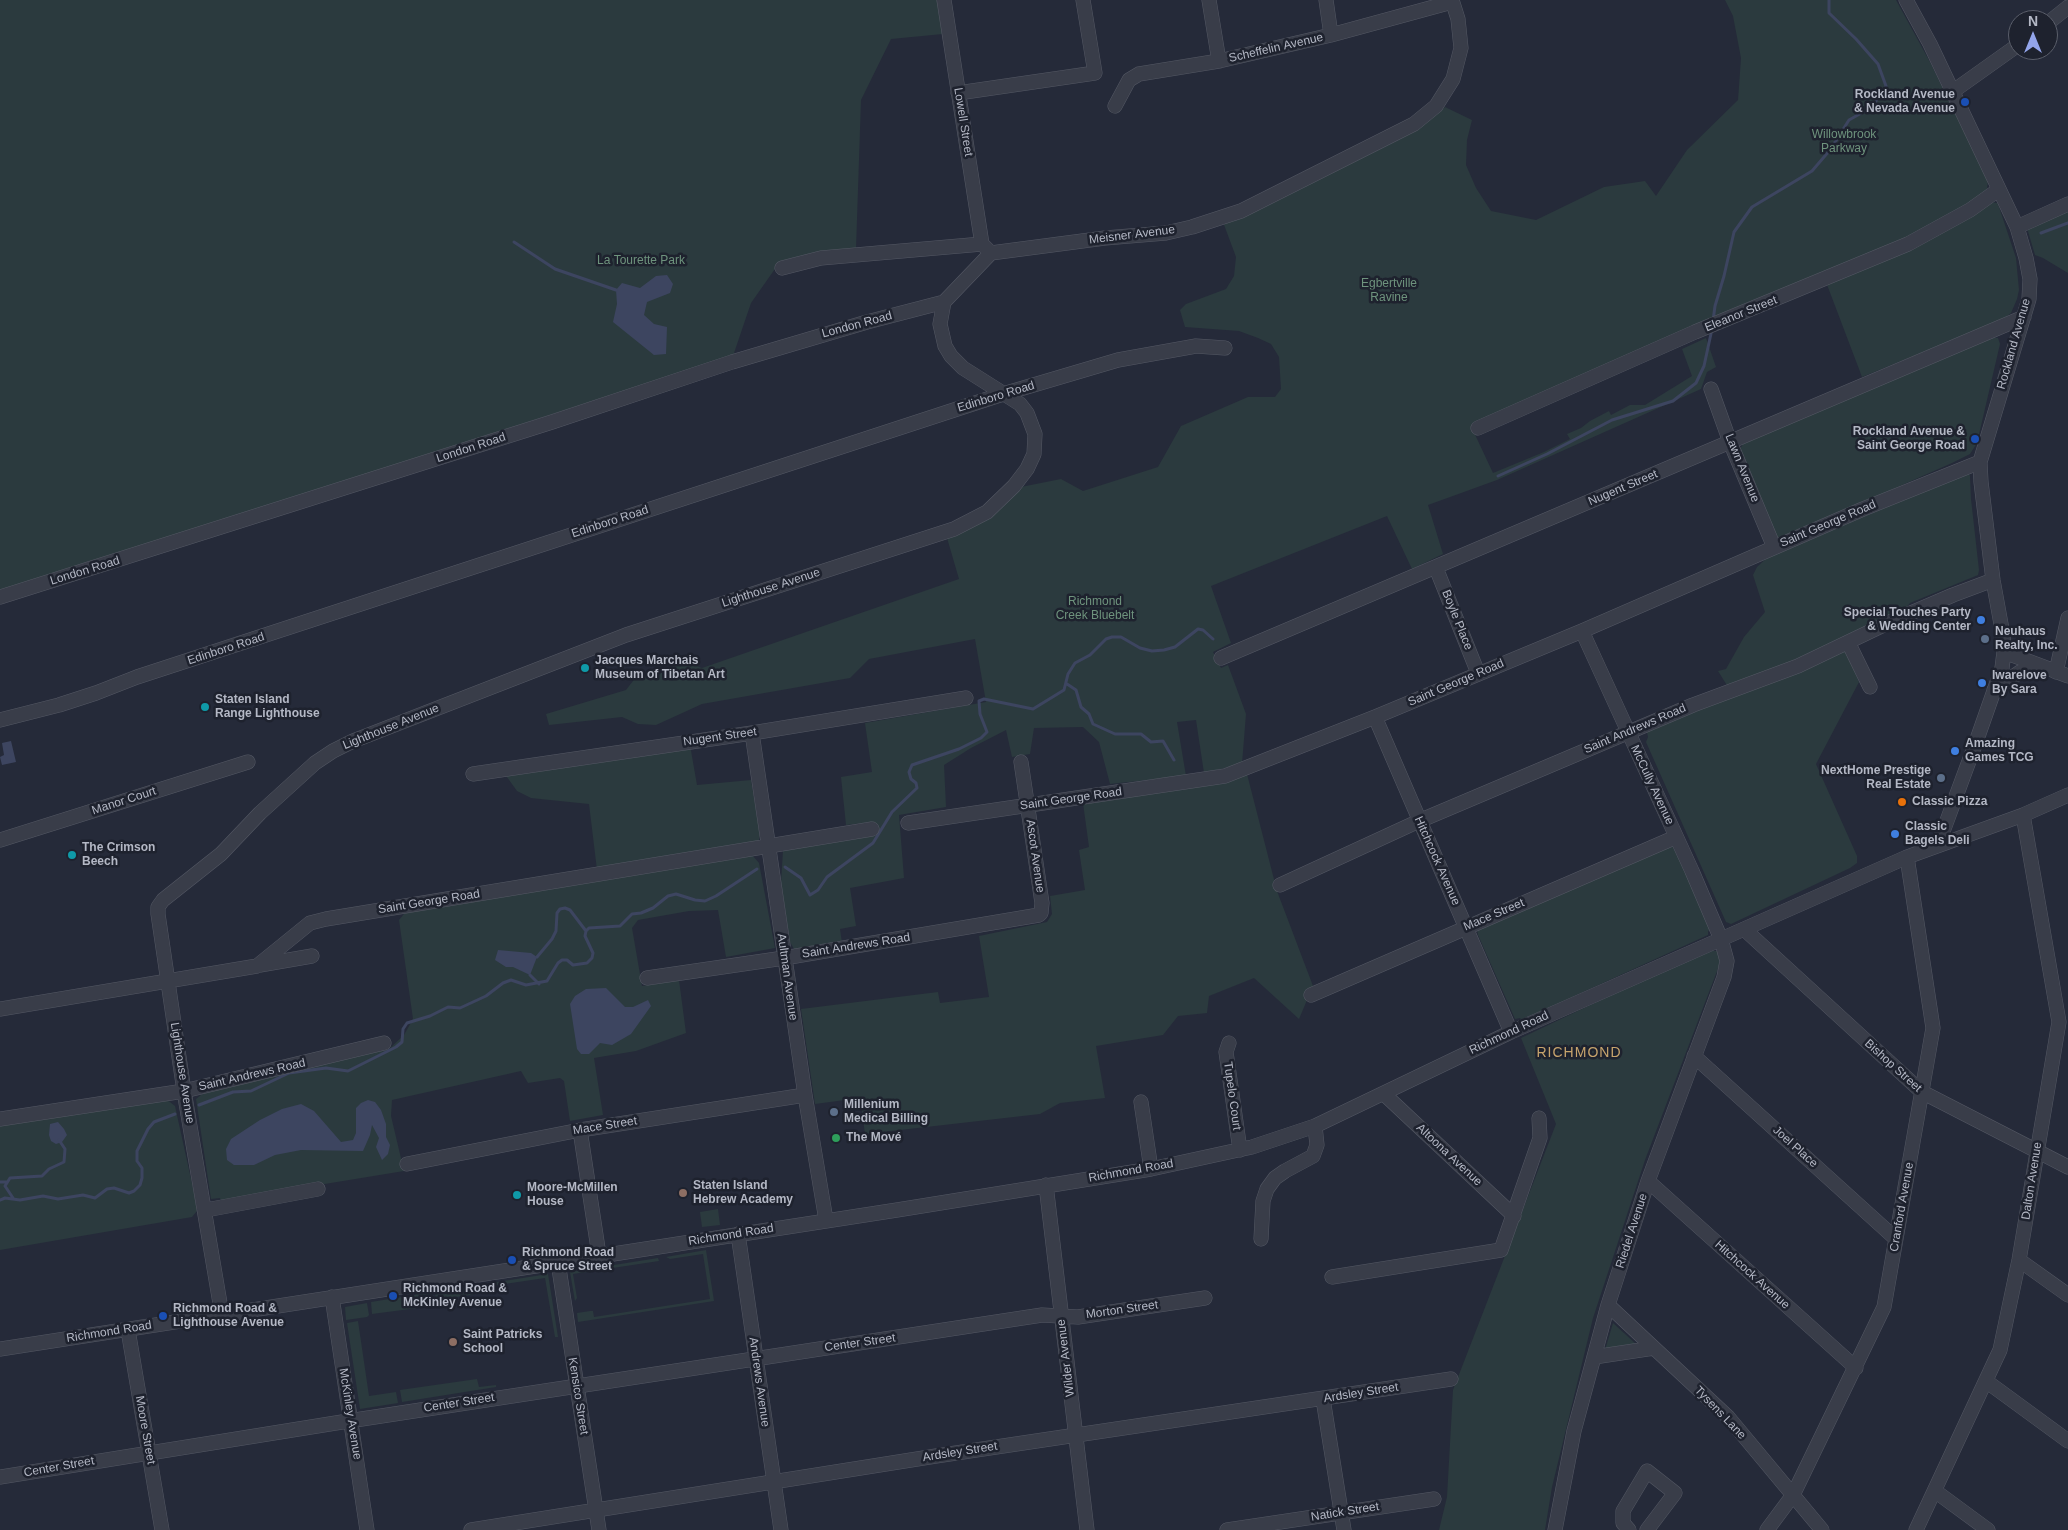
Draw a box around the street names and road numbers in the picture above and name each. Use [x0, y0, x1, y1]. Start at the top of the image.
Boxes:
street label: Scheffelin Avenue [1227, 30, 1325, 66]
street label: Lowell Street [950, 87, 976, 157]
street label: Meisner Avenue [1088, 223, 1176, 247]
street label: Eleanor Street [1703, 293, 1779, 335]
street label: Rockland Avenue [1994, 297, 2034, 391]
street label: London Road [820, 309, 894, 341]
street label: Edinboro Road [956, 378, 1036, 416]
street label: London Road [435, 430, 507, 466]
street label: Lawn Avenue [1722, 432, 1762, 504]
street label: Nugent Street [1586, 467, 1660, 509]
street label: Saint George Road [1778, 497, 1878, 551]
street label: Edinboro Road [570, 503, 650, 541]
street label: London Road [48, 554, 122, 588]
street label: Lighthouse Avenue [720, 565, 822, 611]
street label: Boyle Place [1438, 588, 1476, 652]
street label: Edinboro Road [186, 630, 266, 668]
street label: Saint George Road [1406, 656, 1506, 710]
street label: Lighthouse Avenue [341, 701, 441, 753]
street label: Saint Andrews Road [1582, 701, 1688, 757]
street label: Nugent Street [682, 725, 758, 749]
street label: McCully Avenue [1627, 743, 1677, 827]
street label: Manor Court [90, 784, 158, 818]
street label: Saint George Road [1019, 785, 1123, 813]
street label: Hitchcock Avenue [1411, 814, 1463, 908]
street label: Ascot Avenue [1023, 818, 1047, 894]
street label: Saint George Road [377, 887, 481, 917]
street label: Mace Street [1461, 896, 1527, 934]
street label: Saint Andrews Road [801, 930, 911, 962]
street label: Aultman Avenue [774, 933, 800, 1021]
street label: Richmond Road [1467, 1008, 1551, 1058]
street label: Lighthouse Avenue [167, 1021, 197, 1125]
street label: Bishop Street [1861, 1037, 1925, 1095]
street label: Saint Andrews Road [197, 1056, 307, 1094]
street label: Tupelo Court [1220, 1061, 1244, 1131]
street label: Mace Street [572, 1114, 638, 1138]
street label: Altoona Avenue [1413, 1121, 1485, 1189]
street label: Joel Place [1770, 1123, 1820, 1171]
street label: Dalton Avenue [2019, 1141, 2045, 1221]
street label: Richmond Road [1087, 1156, 1175, 1186]
street label: Cranford Avenue [1887, 1161, 1917, 1253]
street label: Riedel Avenue [1613, 1192, 1651, 1270]
street label: Richmond Road [687, 1221, 775, 1249]
street label: Hitchcock Avenue [1712, 1238, 1792, 1312]
street label: Morton Street [1085, 1298, 1159, 1322]
street label: Richmond Road [65, 1318, 153, 1346]
street label: Wilder Avenue [1054, 1319, 1078, 1397]
street label: Center Street [824, 1331, 896, 1355]
street label: Andrews Avenue [746, 1336, 772, 1428]
street label: Kensico Street [565, 1356, 591, 1436]
street label: McKinley Avenue [336, 1367, 364, 1461]
street label: Ardsley Street [1323, 1380, 1399, 1406]
street label: Tysens Lane [1691, 1384, 1749, 1442]
street label: Center Street [423, 1390, 495, 1416]
street label: Moore Street [132, 1395, 158, 1465]
street label: Ardsley Street [922, 1439, 998, 1465]
street label: Center Street [23, 1454, 95, 1480]
street label: Natick Street [1310, 1500, 1380, 1524]

